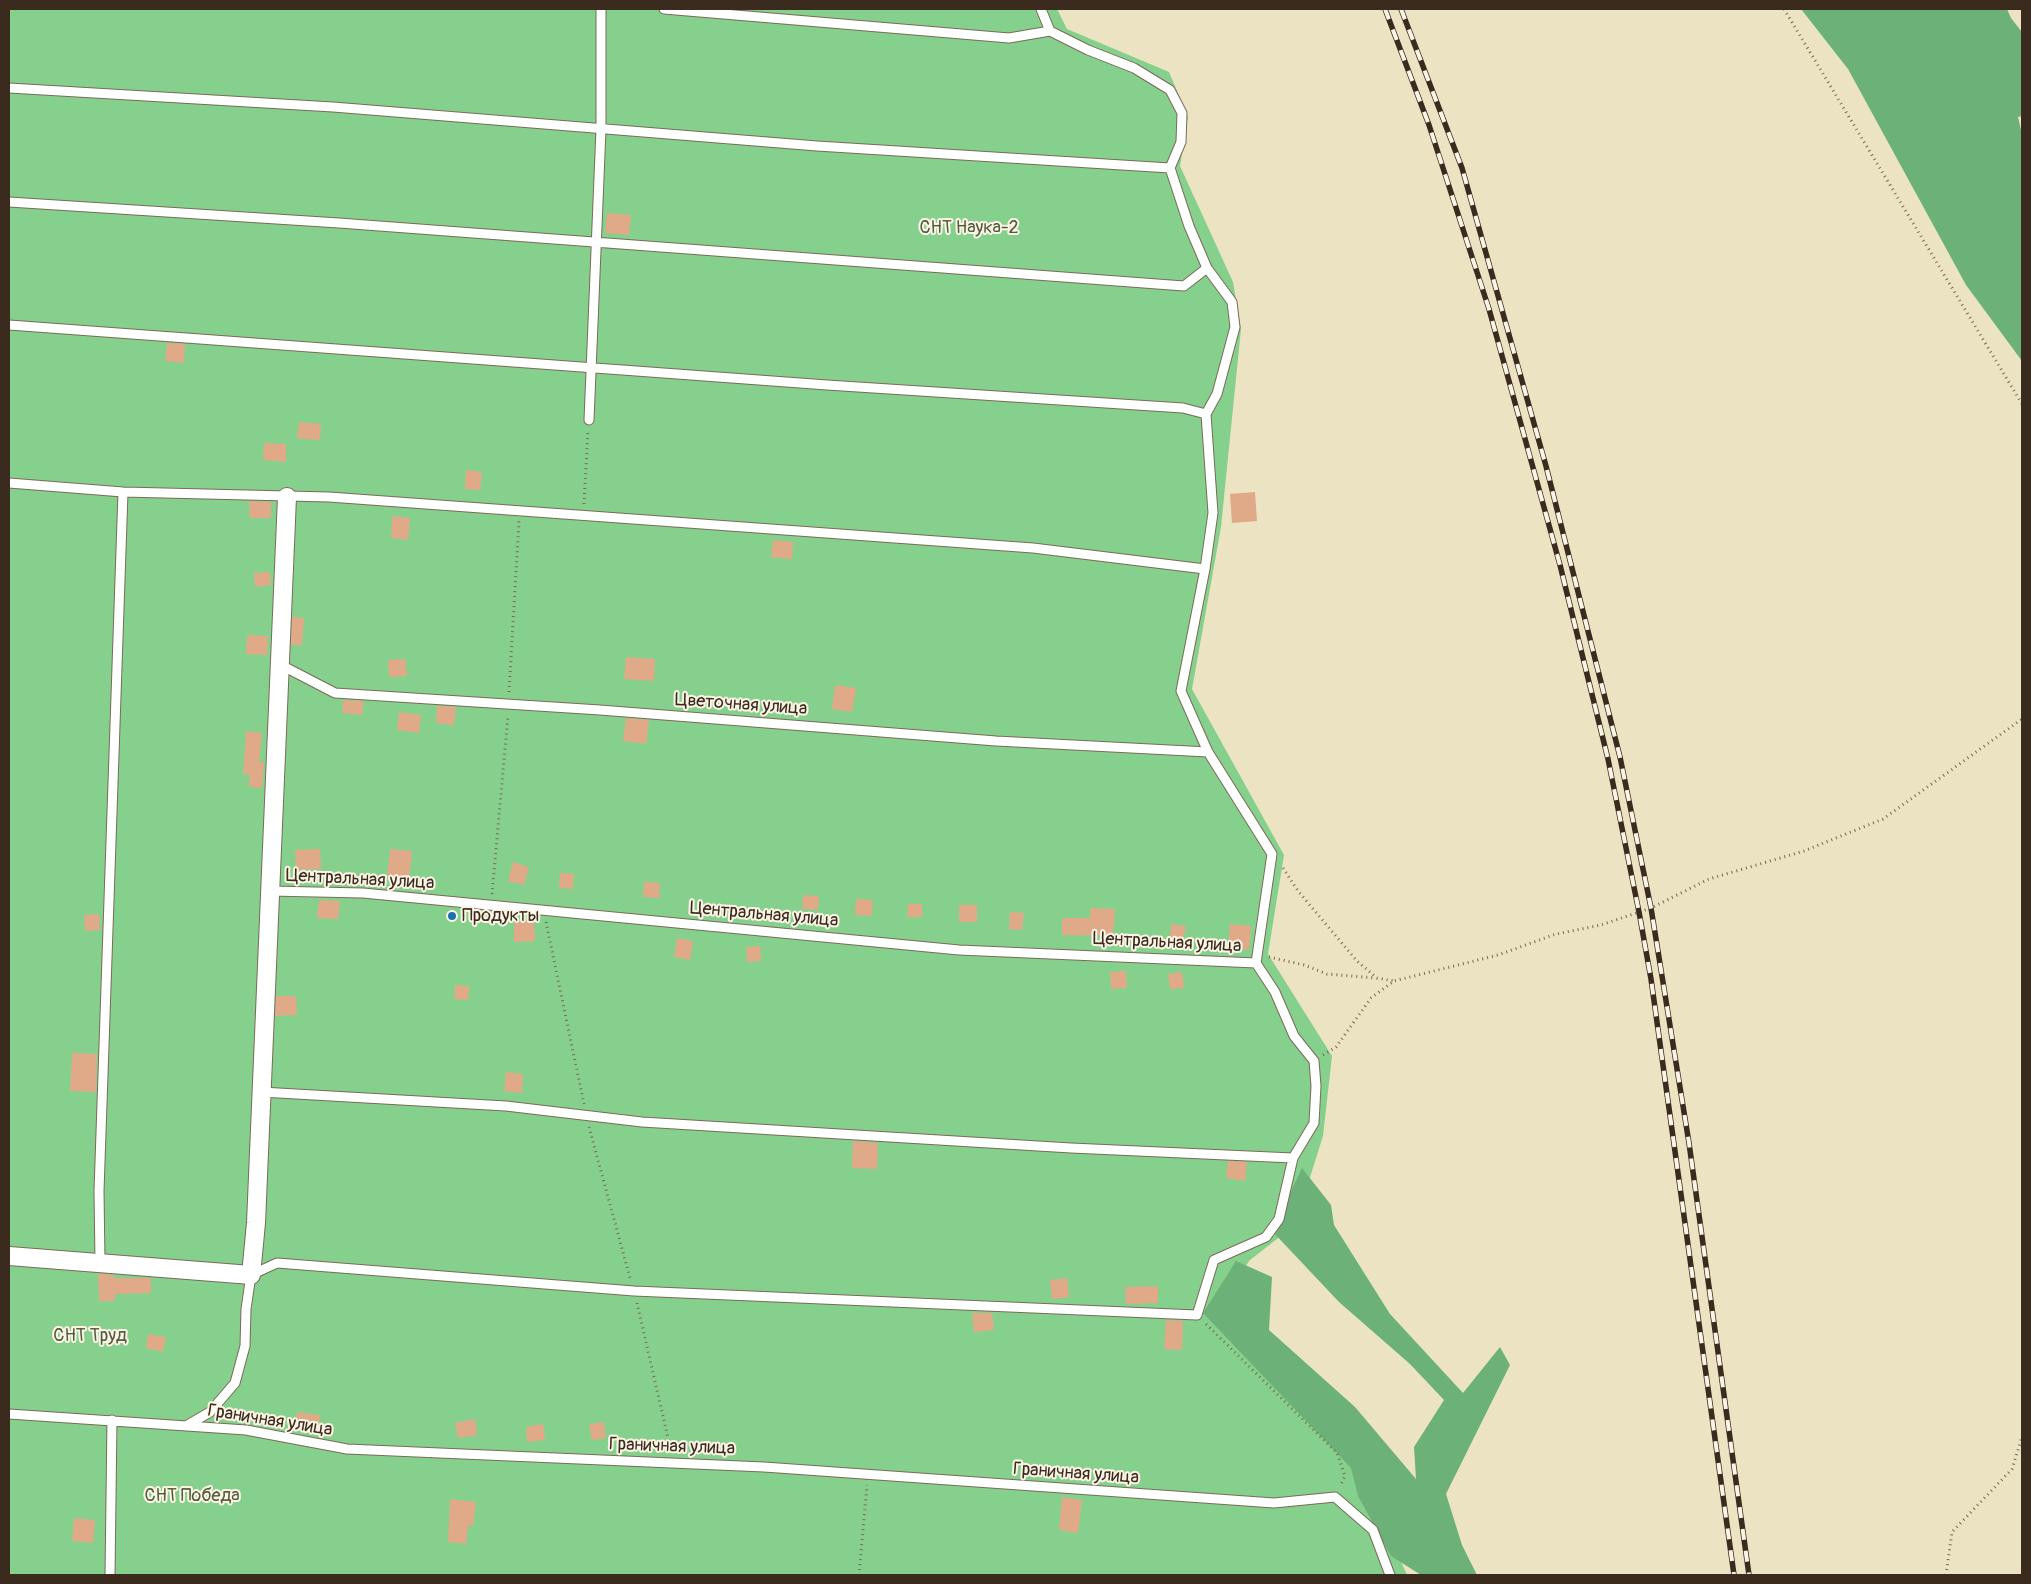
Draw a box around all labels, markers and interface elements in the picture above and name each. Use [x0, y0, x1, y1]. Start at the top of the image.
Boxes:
park label: СНТ Наука-2 [919, 217, 1019, 239]
street label: Цветочная улица [674, 690, 808, 720]
street label: Центральная улица [285, 865, 435, 895]
street label: Центральная улица [689, 898, 839, 932]
place label: Продукты [462, 905, 539, 927]
marker: Продукты [446, 910, 458, 922]
street label: Центральная улица [1092, 928, 1242, 958]
park label: СНТ Труд [53, 1325, 127, 1347]
street label: Граничная улица [206, 1400, 334, 1442]
street label: Граничная улица [609, 1434, 735, 1460]
street label: Граничная улица [1012, 1459, 1140, 1489]
park label: СНТ Победа [144, 1485, 240, 1507]

